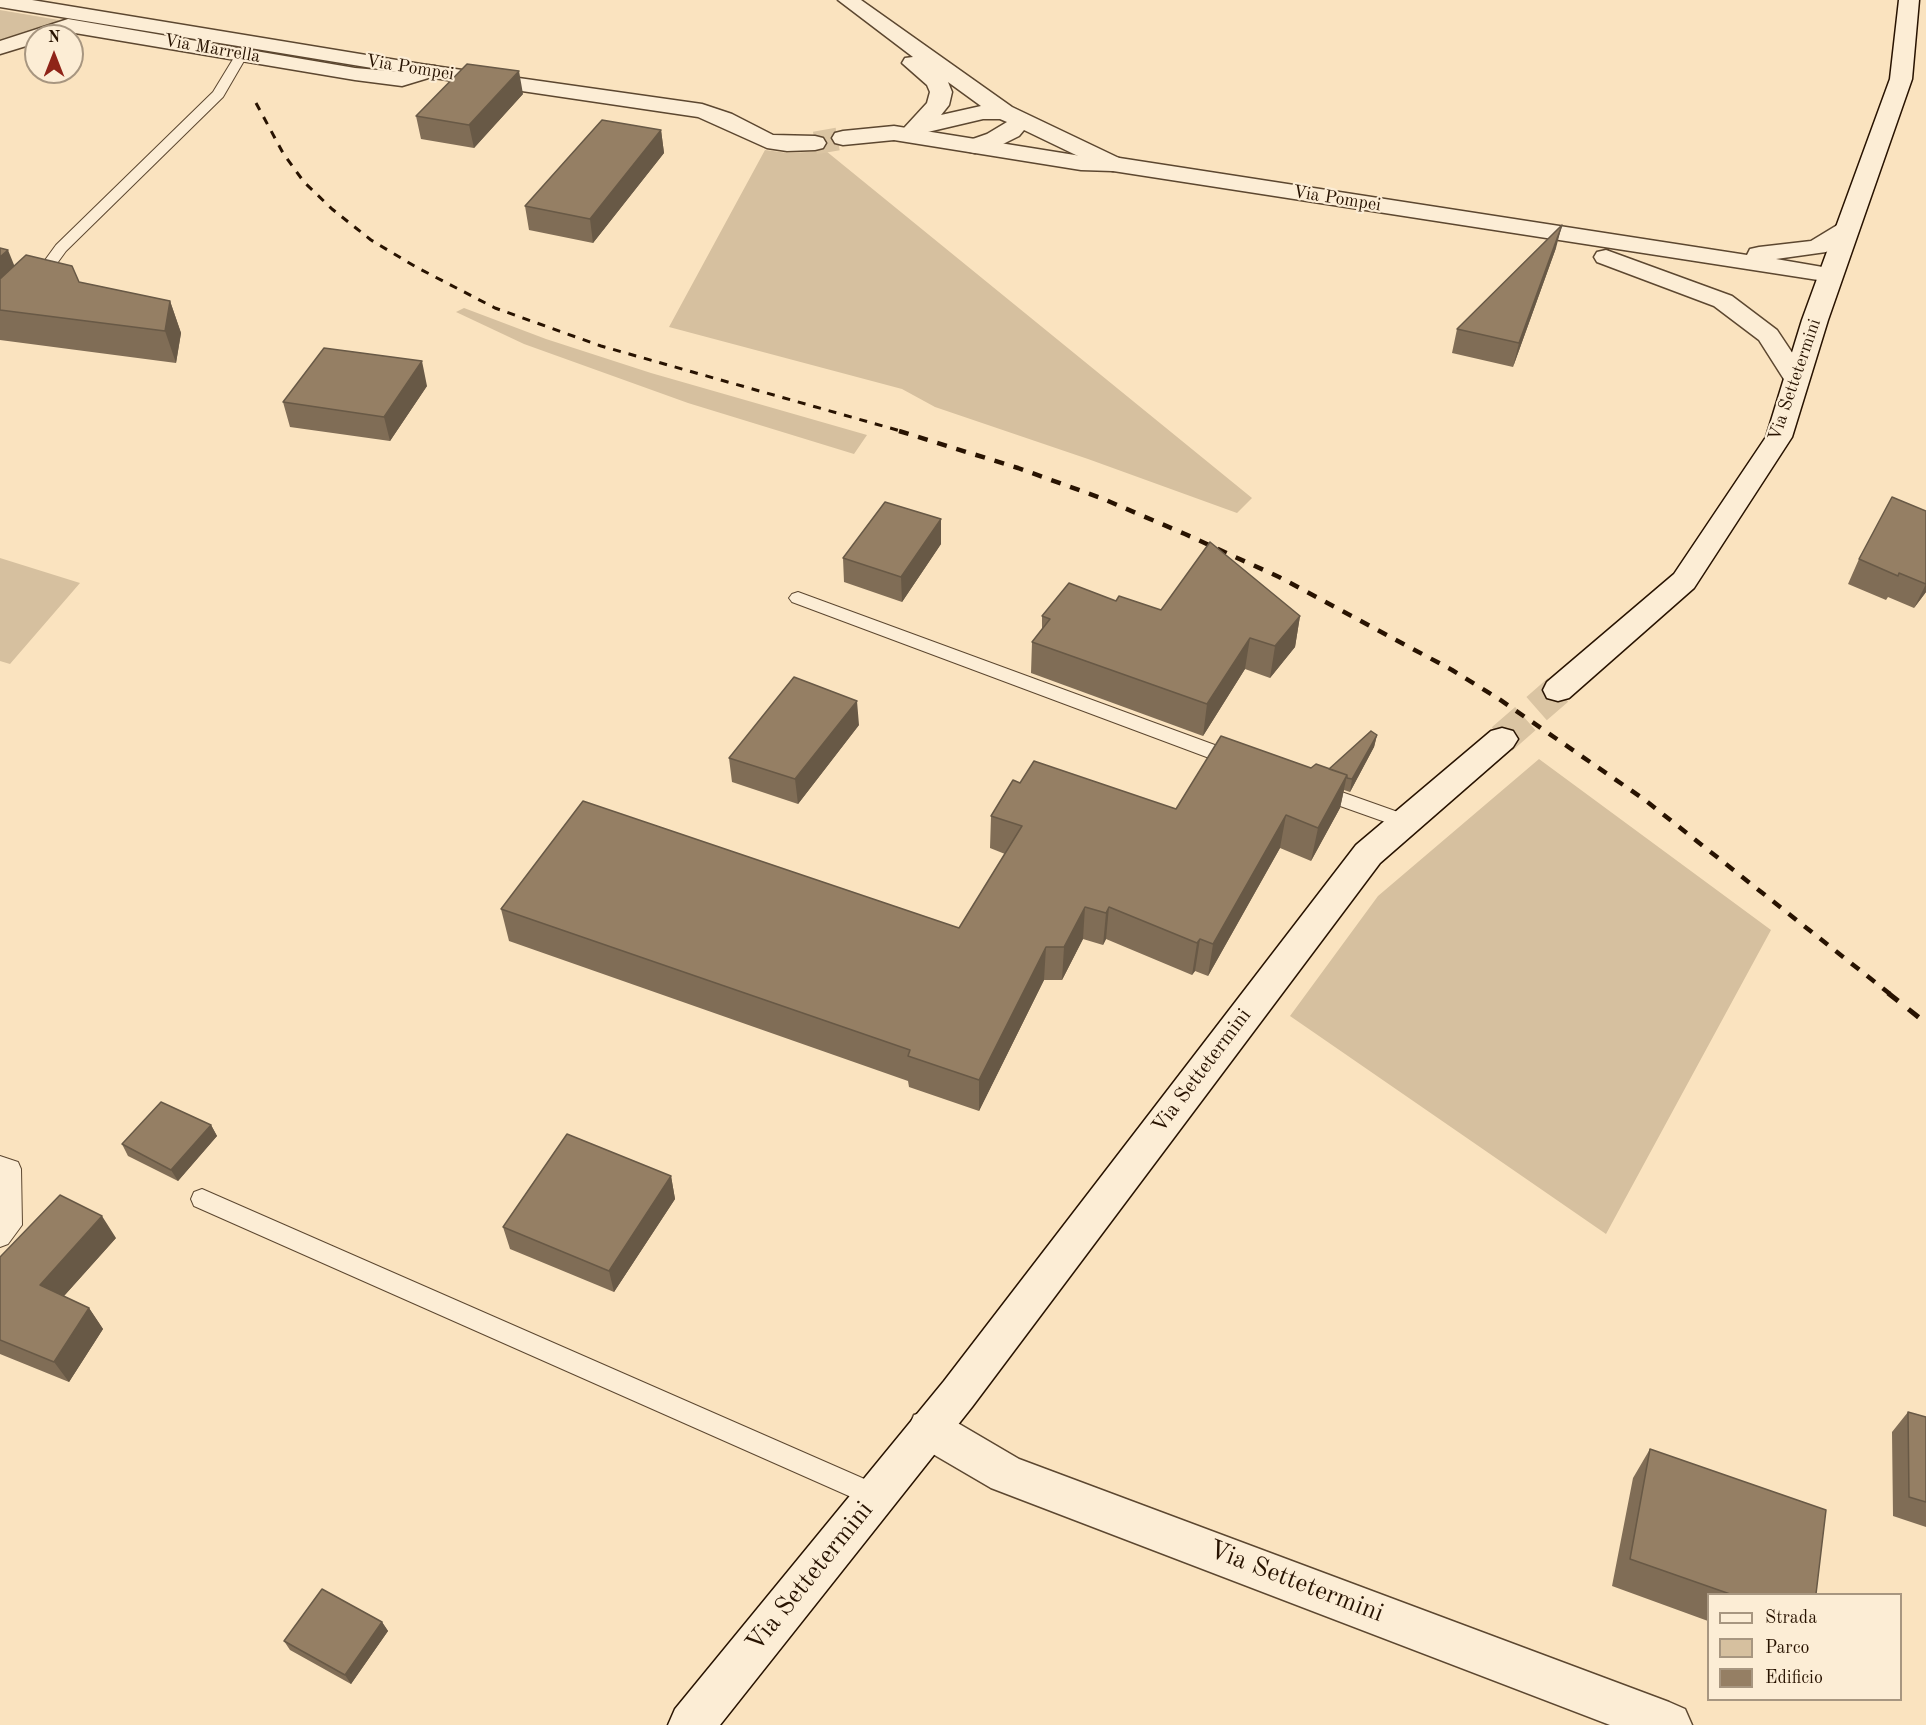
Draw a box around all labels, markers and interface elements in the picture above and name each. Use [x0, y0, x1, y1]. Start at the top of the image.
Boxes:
north arrow [24, 24, 84, 84]
text: N [48, 30, 60, 46]
street label: Via Marrella [162, 30, 262, 68]
street label: Via Pompei [364, 50, 456, 86]
street label: Via Pompei [1291, 181, 1383, 217]
street label: Via Settetermini [1764, 316, 1826, 444]
street label: Via Settetermini [1147, 1004, 1257, 1138]
street label: Via Settetermini [740, 1495, 880, 1659]
street label: Via Settetermini [1204, 1534, 1388, 1630]
legend [1707, 1593, 1902, 1701]
text: Strada [1765, 1609, 1817, 1627]
text: Parco [1765, 1639, 1810, 1657]
text: Edificio [1765, 1669, 1823, 1687]

